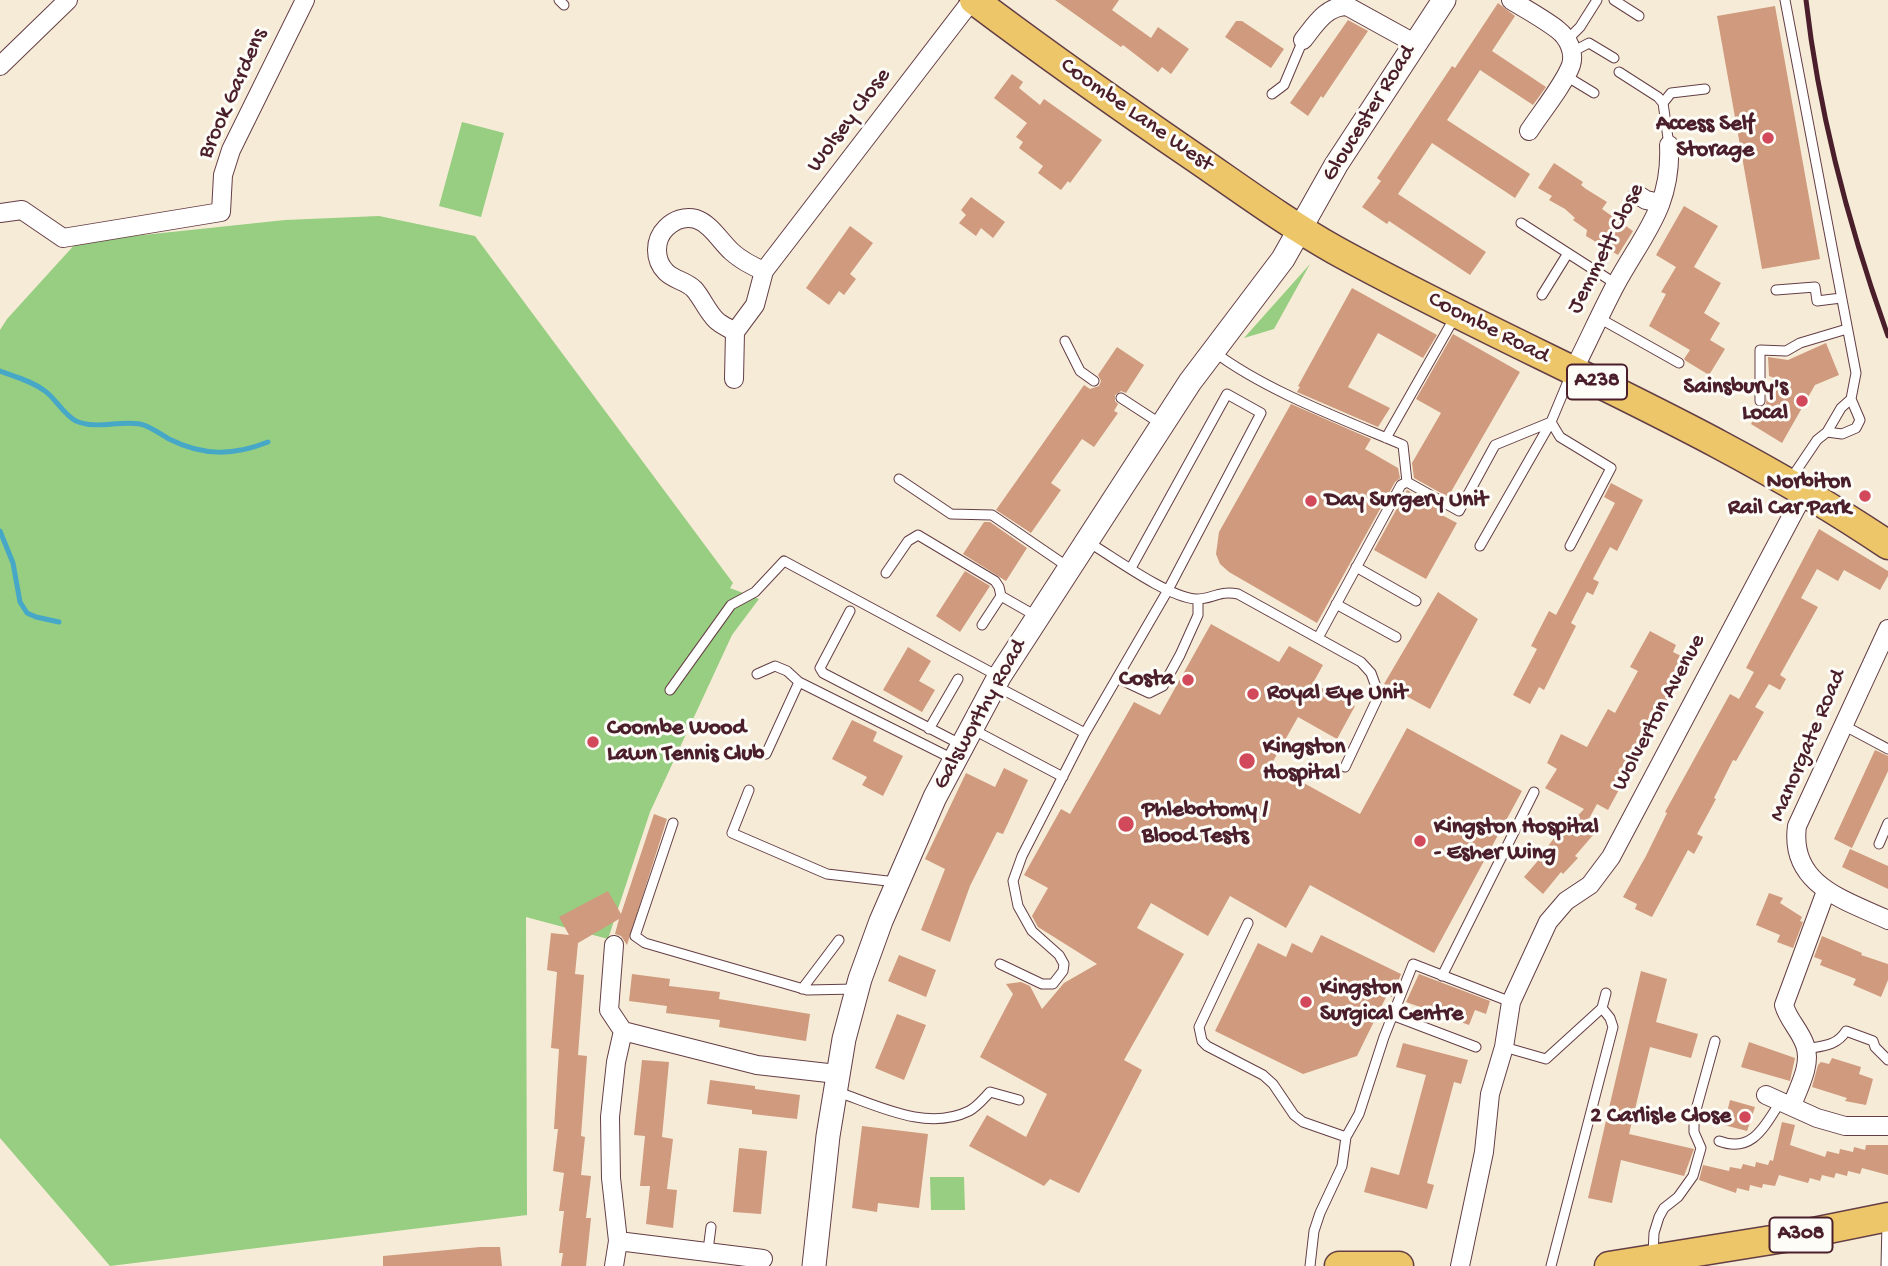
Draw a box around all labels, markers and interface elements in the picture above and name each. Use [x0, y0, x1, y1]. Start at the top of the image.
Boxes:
street label: Brook Gardens [193, 25, 275, 163]
street label: Gloucester Road [1317, 41, 1423, 187]
street label: Coombe Lane West [1054, 53, 1218, 179]
street label: Wolsey Close [802, 63, 898, 179]
place label: Access Self Storage [1656, 111, 1754, 165]
marker: Access Self Storage [1760, 130, 1776, 146]
street label: Jemmett Close [1562, 179, 1652, 319]
street label: Coombe Road [1423, 287, 1553, 371]
road number: A238 [1567, 364, 1627, 400]
place label: Sainsbury's Local [1683, 374, 1788, 428]
marker: Sainsbury's Local [1794, 393, 1810, 409]
place label: Norbiton Rail Car Park [1728, 469, 1851, 523]
place label: Day Surgery Unit [1325, 487, 1488, 515]
marker: Norbiton Rail Car Park [1857, 488, 1873, 504]
marker: Day Surgery Unit [1303, 493, 1319, 509]
street label: Wolverton Avenue [1607, 630, 1713, 796]
street label: Galsworthy Road [928, 635, 1034, 795]
place label: Costa [1119, 666, 1174, 694]
street label: Manorgate Road [1765, 666, 1853, 826]
marker: Costa [1180, 672, 1196, 688]
place label: Royal Eye Unit [1267, 680, 1407, 708]
marker: Royal Eye Unit [1245, 686, 1261, 702]
place label: Coombe Wood Lawn Tennis Club [607, 715, 764, 769]
marker: Coombe Wood Lawn Tennis Club [585, 734, 601, 750]
place label: Kingston Hospital [1263, 734, 1345, 788]
marker: Kingston Hospital [1237, 751, 1257, 771]
place label: Phlebotomy / Blood Tests [1142, 797, 1268, 851]
marker: Phlebotomy / Blood Tests [1116, 814, 1136, 834]
place label: Kingston Hospital - Esher Wing [1434, 814, 1599, 868]
marker: Kingston Hospital - Esher Wing [1412, 833, 1428, 849]
place label: Kingston Surgical Centre [1320, 975, 1463, 1029]
marker: Kingston Surgical Centre [1298, 994, 1314, 1010]
place label: 2 Carlisle Close [1590, 1103, 1731, 1131]
marker: 2 Carlisle Close [1737, 1109, 1753, 1125]
road number: A308 [1770, 1218, 1832, 1252]

